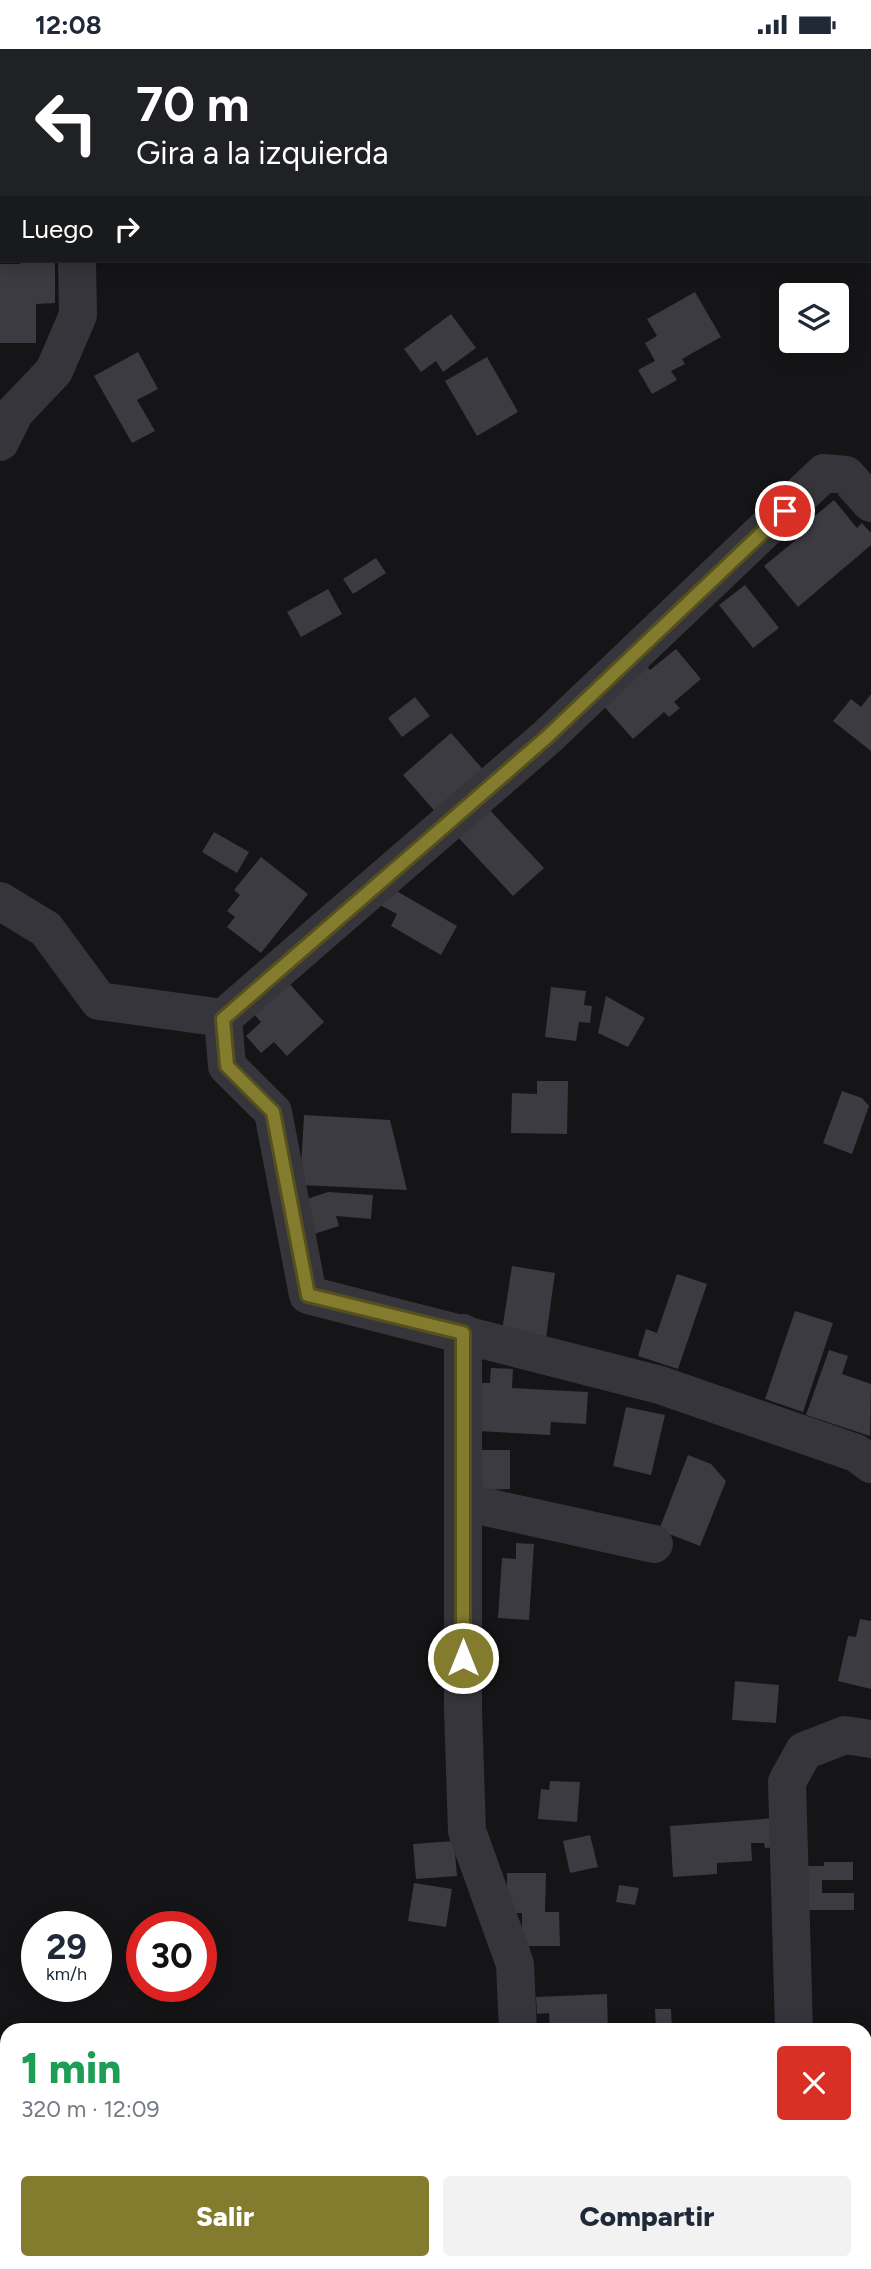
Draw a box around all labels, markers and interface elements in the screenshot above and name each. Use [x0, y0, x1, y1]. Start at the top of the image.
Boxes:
text: 12:08 [35, 9, 102, 41]
text: 70 m [136, 74, 249, 133]
icon: left [21, 77, 112, 168]
text: Gira a la izquierda [136, 134, 389, 172]
icon: right [108, 210, 146, 248]
text: Luego [21, 213, 94, 245]
map controls [779, 283, 849, 353]
button: layers [779, 283, 849, 353]
pin [755, 481, 815, 541]
icon: arrive [766, 492, 804, 530]
position arrow [426, 1621, 500, 1695]
speed limit sign: 30 [126, 1911, 217, 2002]
text: 29 [46, 1926, 87, 1968]
text: km/h [46, 1963, 87, 1985]
text: 1 min [21, 2043, 121, 2094]
button: close [777, 2046, 851, 2120]
text: 320 m · 12:09 [21, 2095, 160, 2123]
button: Salir [21, 2176, 429, 2256]
button: Compartir [443, 2176, 851, 2256]

